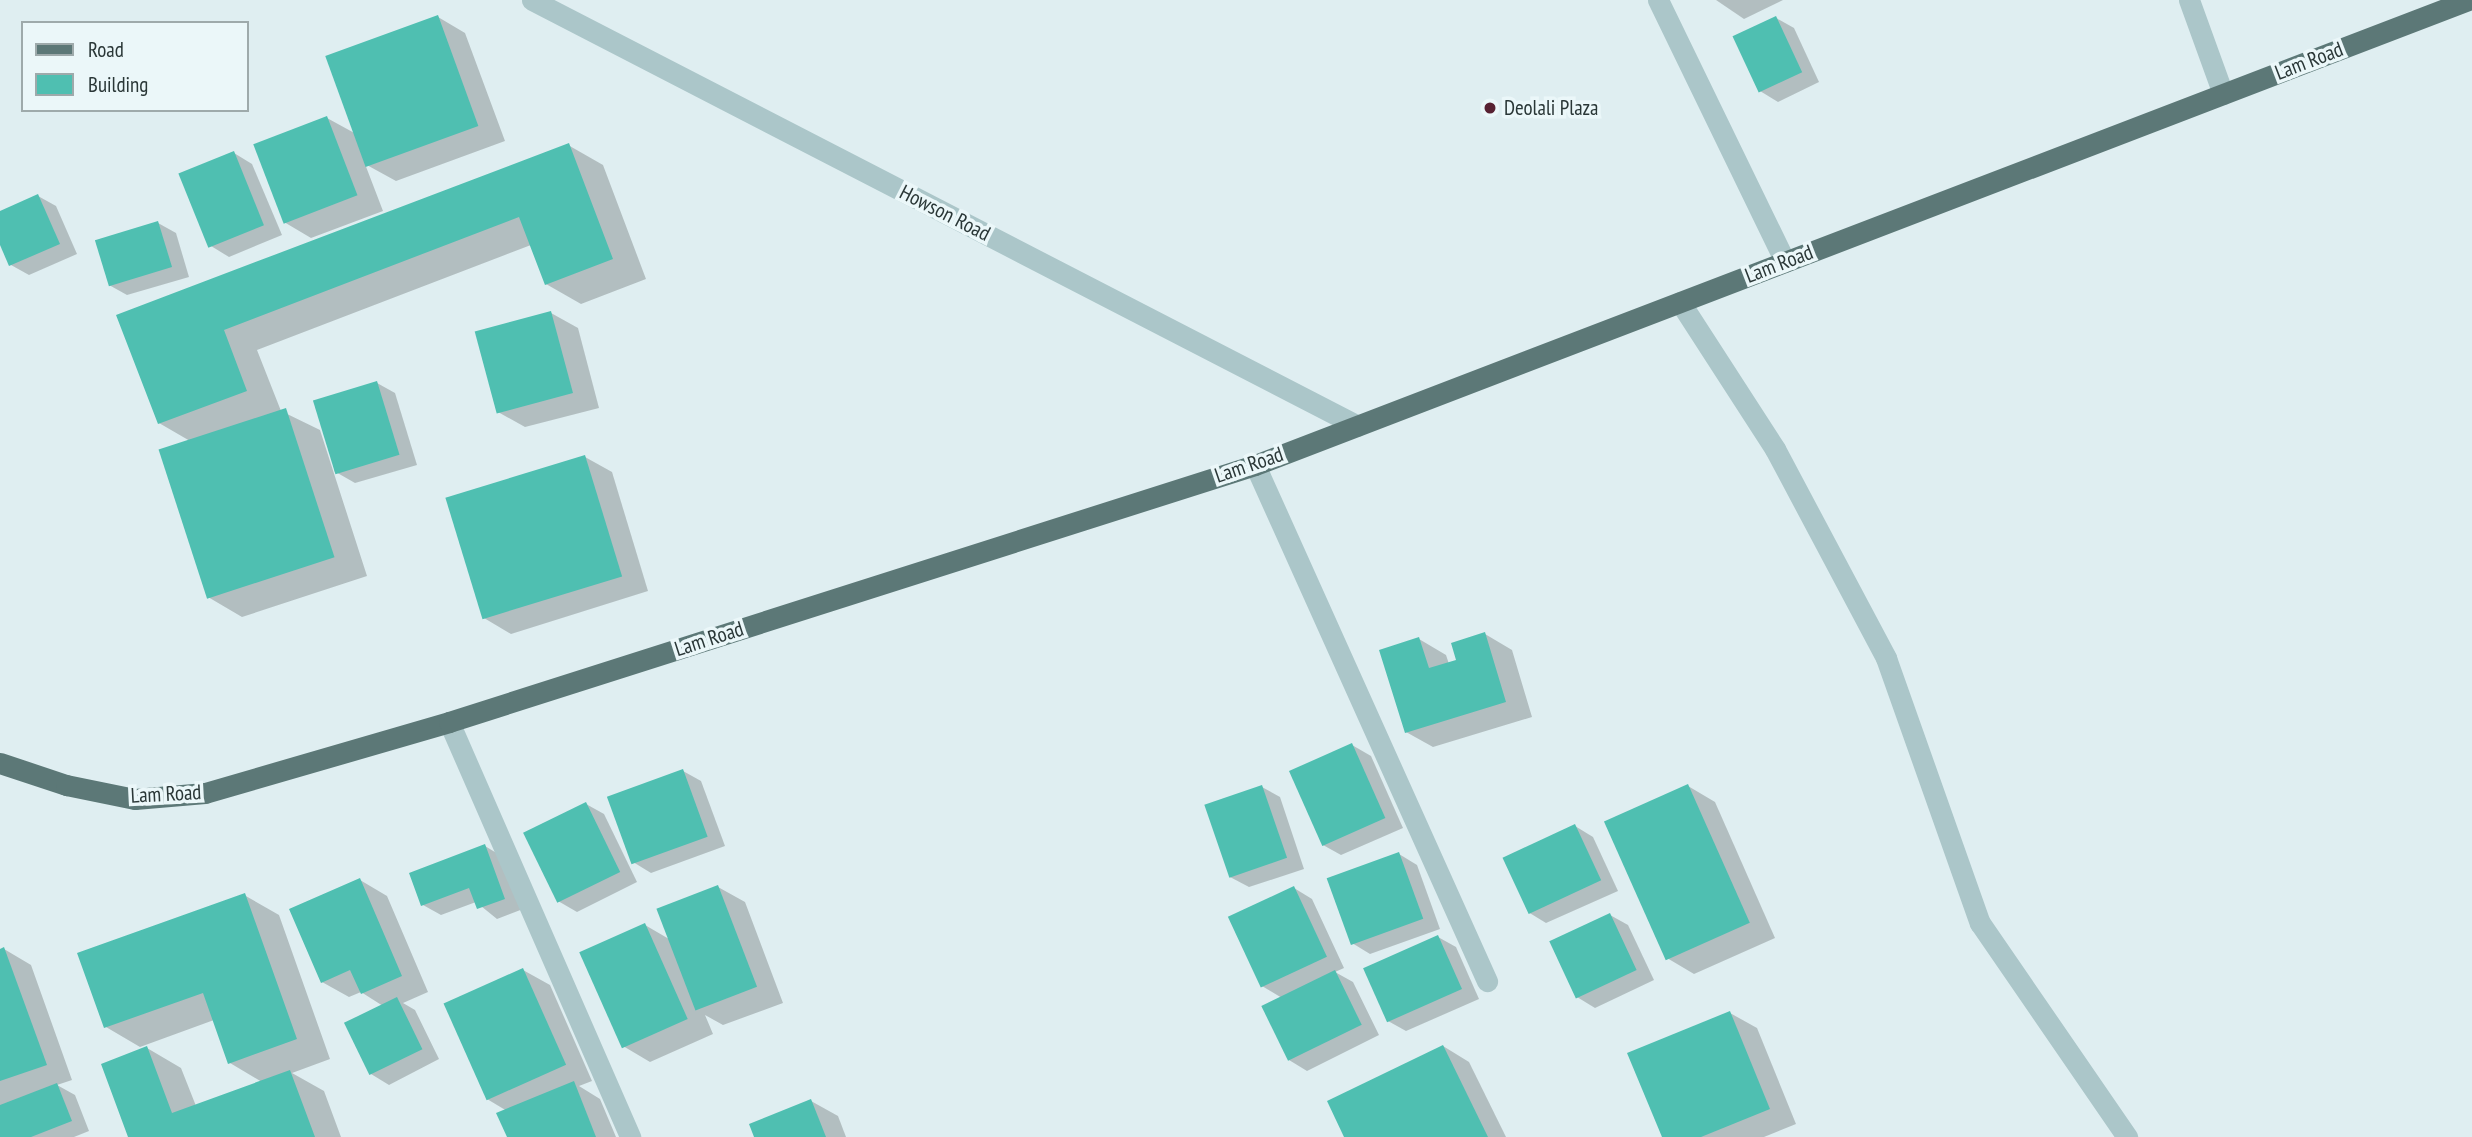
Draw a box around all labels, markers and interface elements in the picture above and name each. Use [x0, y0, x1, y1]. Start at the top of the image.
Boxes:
legend [21, 21, 248, 112]
text: Road [88, 36, 124, 63]
street label: Lam Road [2271, 37, 2347, 85]
text: Building [88, 71, 148, 98]
place label: Deolali Plaza [1504, 95, 1599, 121]
marker: Deolali Plaza [1482, 100, 1498, 116]
street label: Howson Road [896, 179, 994, 247]
street label: Lam Road [1741, 240, 1817, 288]
street label: Lam Road [1211, 442, 1287, 488]
street label: Lam Road [671, 616, 747, 662]
street label: Lam Road [130, 780, 202, 808]

